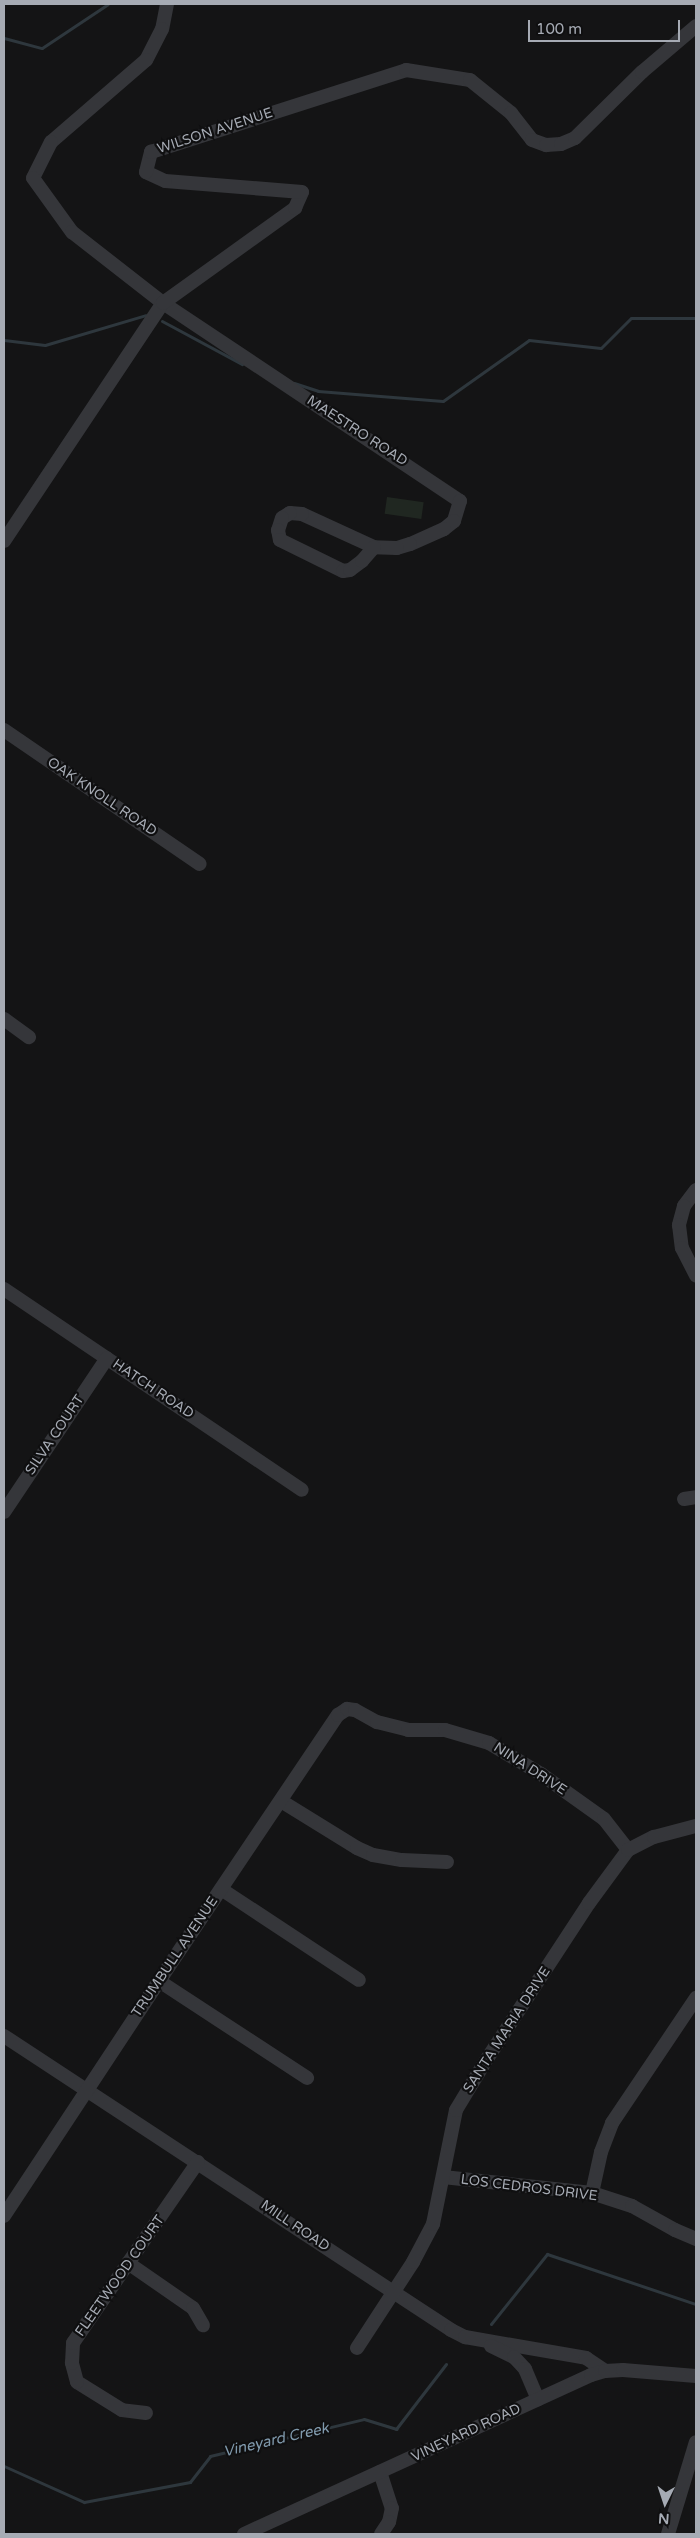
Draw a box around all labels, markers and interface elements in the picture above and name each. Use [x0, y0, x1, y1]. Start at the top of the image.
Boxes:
scale bar [530, 10, 682, 42]
text: 100 m [536, 20, 582, 38]
street label: WILSON AVENUE [155, 104, 275, 158]
street label: MAESTRO ROAD [304, 392, 410, 470]
street label: OAK KNOLL ROAD [44, 754, 160, 840]
street label: HATCH ROAD [109, 1356, 197, 1422]
street label: SILVA COURT [22, 1392, 88, 1478]
street label: NINA DRIVE [490, 1739, 570, 1799]
street label: TRUMBULL AVENUE [128, 1893, 222, 2021]
street label: SANTA MARIA DRIVE [460, 1964, 554, 2096]
street label: LOS CEDROS DRIVE [460, 2171, 598, 2205]
street label: MILL ROAD [257, 2197, 333, 2255]
street label: FLEETWOOD COURT [72, 2212, 168, 2340]
street label: VINEYARD ROAD [409, 2400, 523, 2466]
water label: Vineyard Creek [221, 2419, 331, 2461]
north arrow [640, 2478, 690, 2528]
text: N [658, 2510, 670, 2527]

